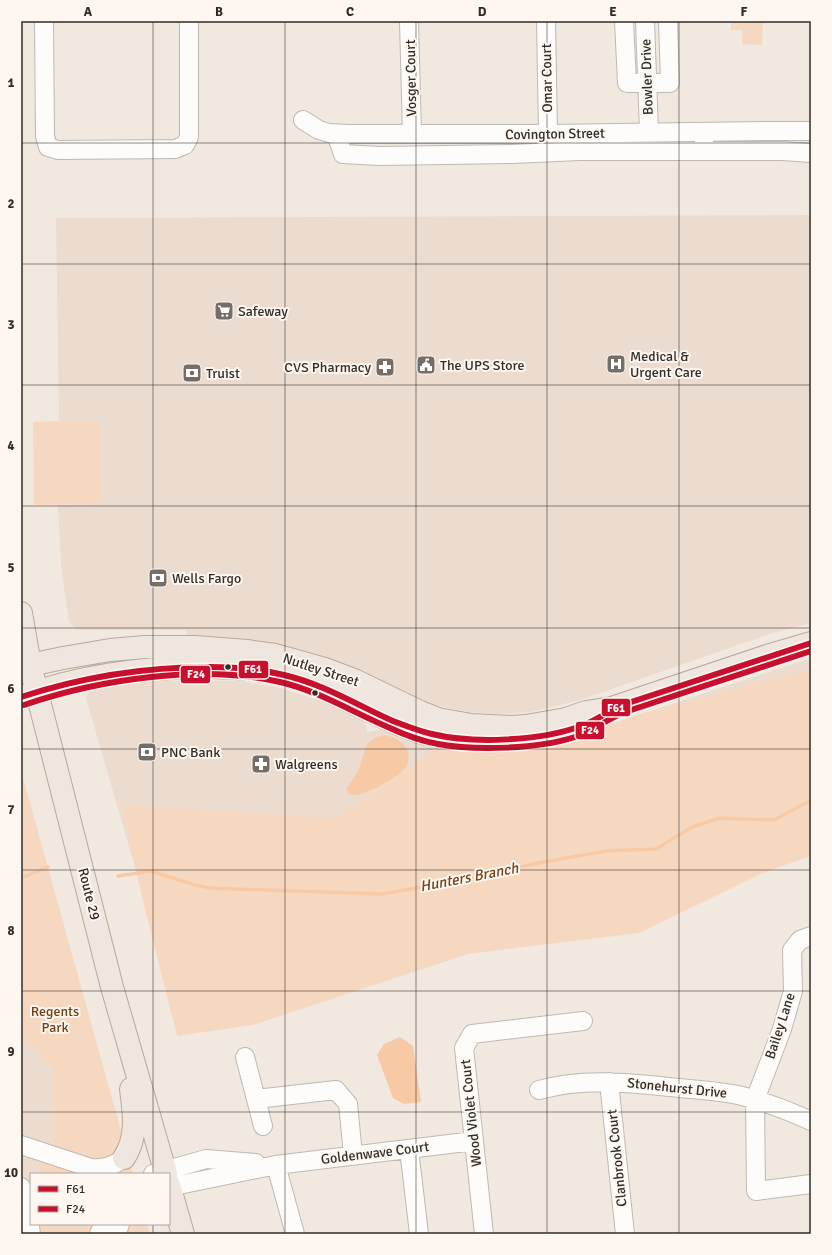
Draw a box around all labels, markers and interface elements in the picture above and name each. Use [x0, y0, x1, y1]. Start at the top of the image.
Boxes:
text: A [84, 4, 93, 20]
text: B [215, 4, 223, 20]
text: C [346, 4, 354, 20]
text: D [478, 4, 487, 20]
text: E [609, 4, 617, 20]
text: F [741, 4, 748, 20]
street label: Vosger Court [402, 39, 420, 117]
street label: Bowler Drive [637, 39, 657, 115]
street label: Omar Court [538, 43, 556, 113]
text: 1 [7, 75, 15, 91]
street label: Covington Street [505, 125, 605, 143]
text: 2 [7, 196, 15, 212]
supermarket icon: Safeway [213, 300, 235, 322]
place label: Safeway [238, 303, 288, 320]
text: 3 [7, 317, 15, 333]
place label: Medical & Urgent Care [630, 348, 702, 381]
hospital icon: Medical & Urgent Care [605, 353, 627, 375]
public building icon: The UPS Store [415, 354, 437, 376]
pharmacy icon: CVS Pharmacy [374, 356, 396, 378]
place label: The UPS Store [440, 357, 525, 374]
place label: CVS Pharmacy [284, 359, 371, 376]
bank icon: Truist [181, 362, 203, 384]
place label: Truist [206, 365, 240, 382]
text: 4 [7, 438, 15, 454]
text: 5 [7, 560, 15, 576]
bank icon: Wells Fargo [147, 567, 169, 589]
place label: Wells Fargo [172, 570, 241, 587]
street label: Nutley Street [281, 650, 361, 690]
line badge: F61 [238, 660, 269, 679]
unlabelled marker [223, 662, 233, 672]
text: F61 [244, 663, 262, 676]
line badge: F24 [180, 665, 211, 684]
text: F24 [187, 668, 205, 681]
text: 6 [7, 681, 15, 697]
unlabelled marker [310, 688, 320, 698]
line badge: F61 [601, 698, 631, 717]
text: F61 [607, 702, 625, 715]
line badge: F24 [575, 721, 605, 740]
text: F24 [581, 724, 599, 737]
bank icon: PNC Bank [136, 741, 158, 763]
place label: PNC Bank [161, 744, 220, 761]
pharmacy icon: Walgreens [250, 753, 272, 775]
place label: Walgreens [275, 756, 338, 773]
text: 7 [7, 802, 15, 818]
water label: Hunters Branch [418, 858, 521, 895]
street label: Route 29 [74, 866, 104, 922]
text: 8 [7, 923, 15, 939]
street label: Bailey Lane [761, 991, 799, 1061]
park label: Regents Park [31, 1003, 79, 1036]
text: 9 [7, 1044, 15, 1060]
street label: Wood Violet Court [457, 1058, 485, 1168]
street label: Stonehurst Drive [626, 1074, 728, 1102]
street label: Clanbrook Court [603, 1108, 631, 1208]
street label: Goldenwave Court [320, 1138, 430, 1168]
text: 10 [4, 1165, 18, 1181]
legend [30, 1173, 170, 1225]
text: F61 [66, 1182, 85, 1197]
text: F24 [66, 1202, 86, 1217]

